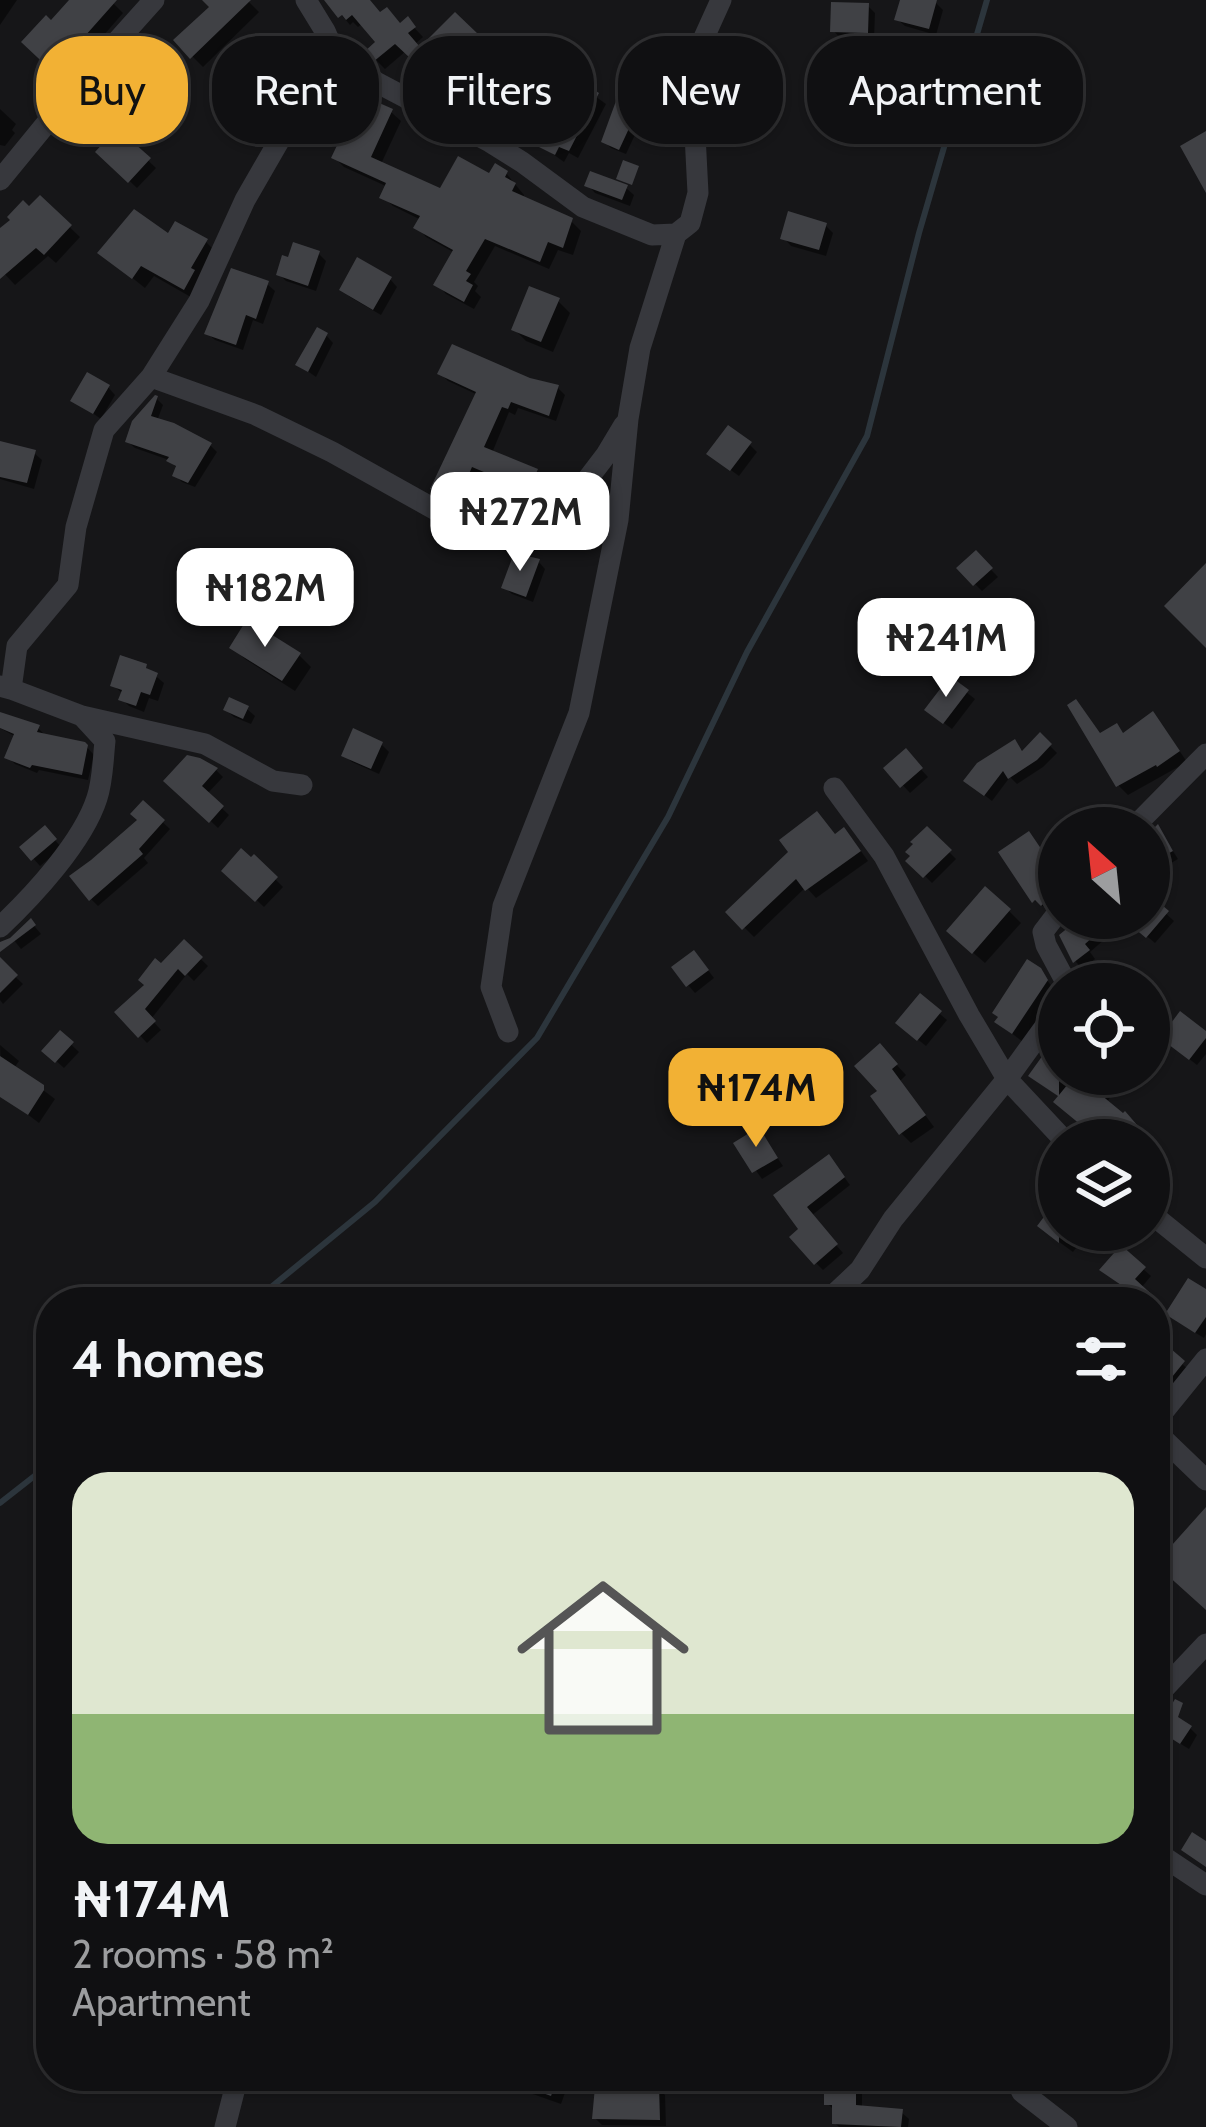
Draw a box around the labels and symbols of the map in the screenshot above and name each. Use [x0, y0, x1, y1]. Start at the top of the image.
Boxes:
pin: ₦272M [436, 472, 604, 574]
pin: ₦182M [181, 548, 349, 650]
pin: ₦241M [862, 598, 1030, 700]
north arrow [1038, 807, 1170, 939]
pin: ₦174M [672, 1048, 840, 1150]

